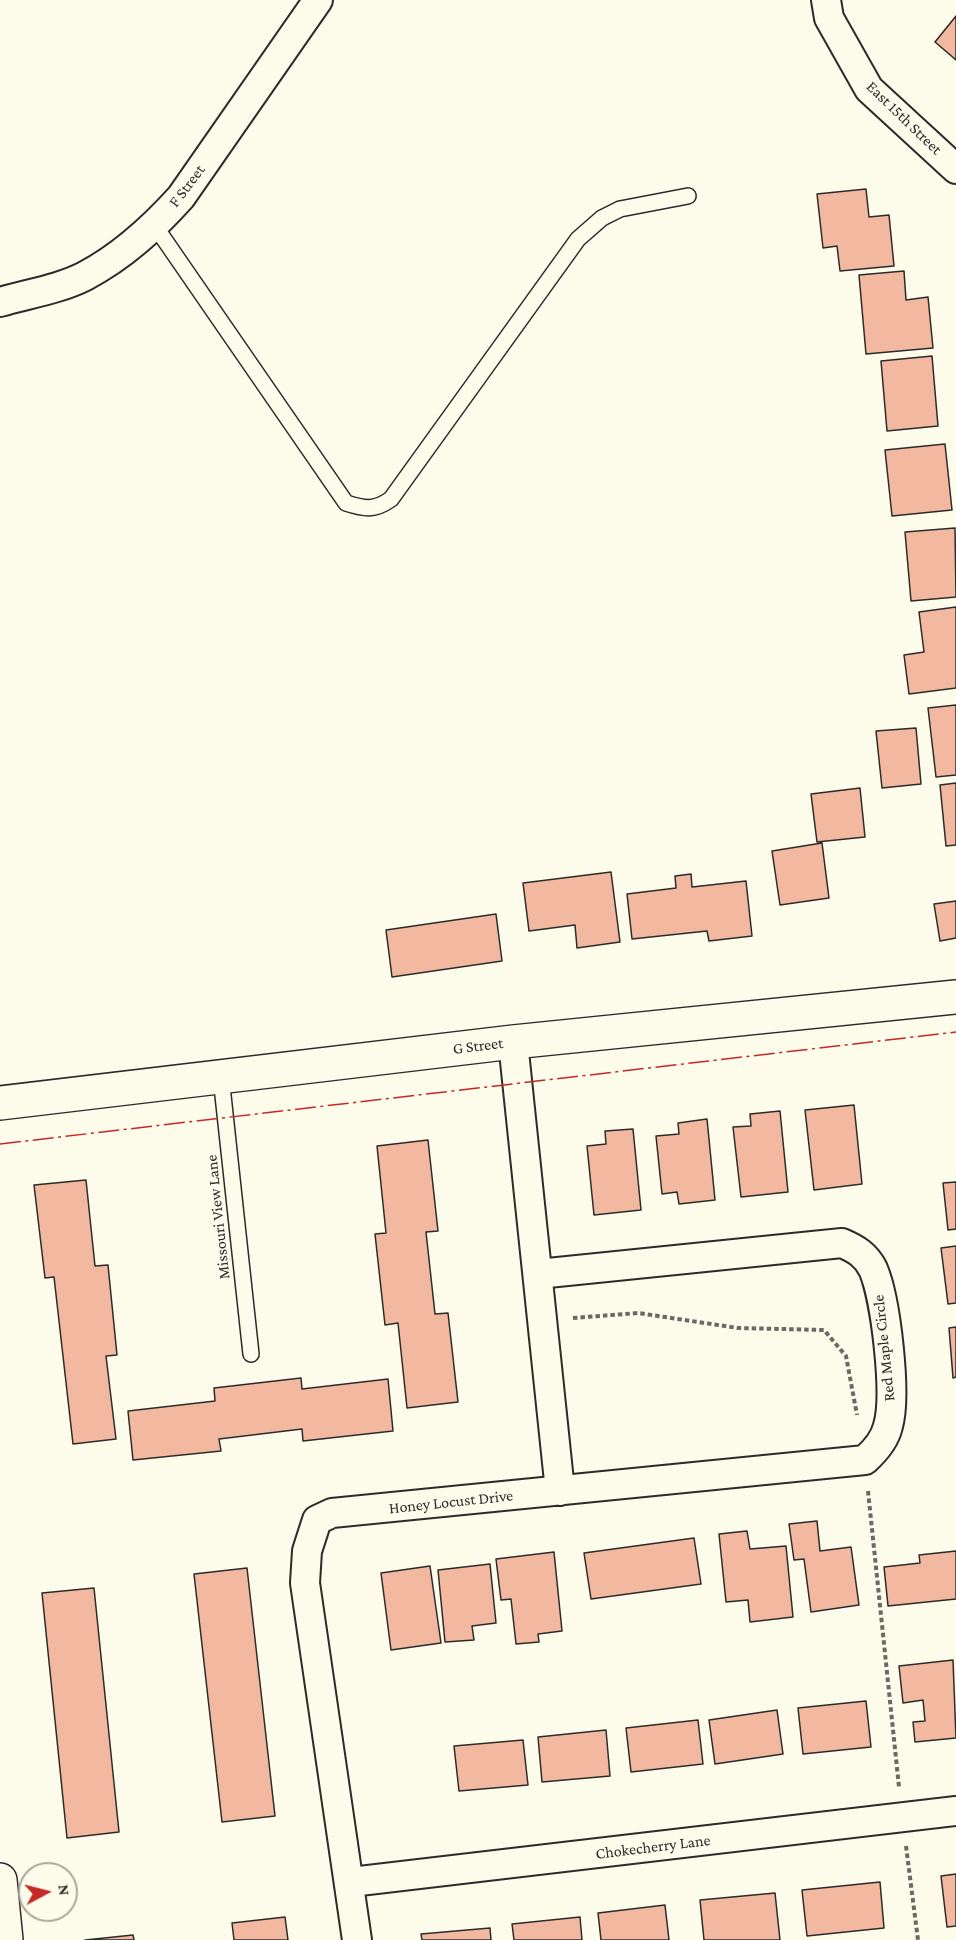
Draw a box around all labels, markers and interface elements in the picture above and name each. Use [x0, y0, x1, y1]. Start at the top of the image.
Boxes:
street label: East 15th Street [862, 77, 946, 159]
street label: F Street [165, 161, 209, 211]
street label: G Street [452, 1033, 504, 1059]
street label: Missouri View Lane [202, 1154, 234, 1280]
street label: Red Maple Circle [869, 1294, 899, 1402]
street label: Honey Locust Drive [388, 1486, 514, 1518]
street label: Chokecherry Lane [595, 1830, 711, 1864]
north arrow [18, 1862, 78, 1922]
text: N [55, 1884, 73, 1896]

